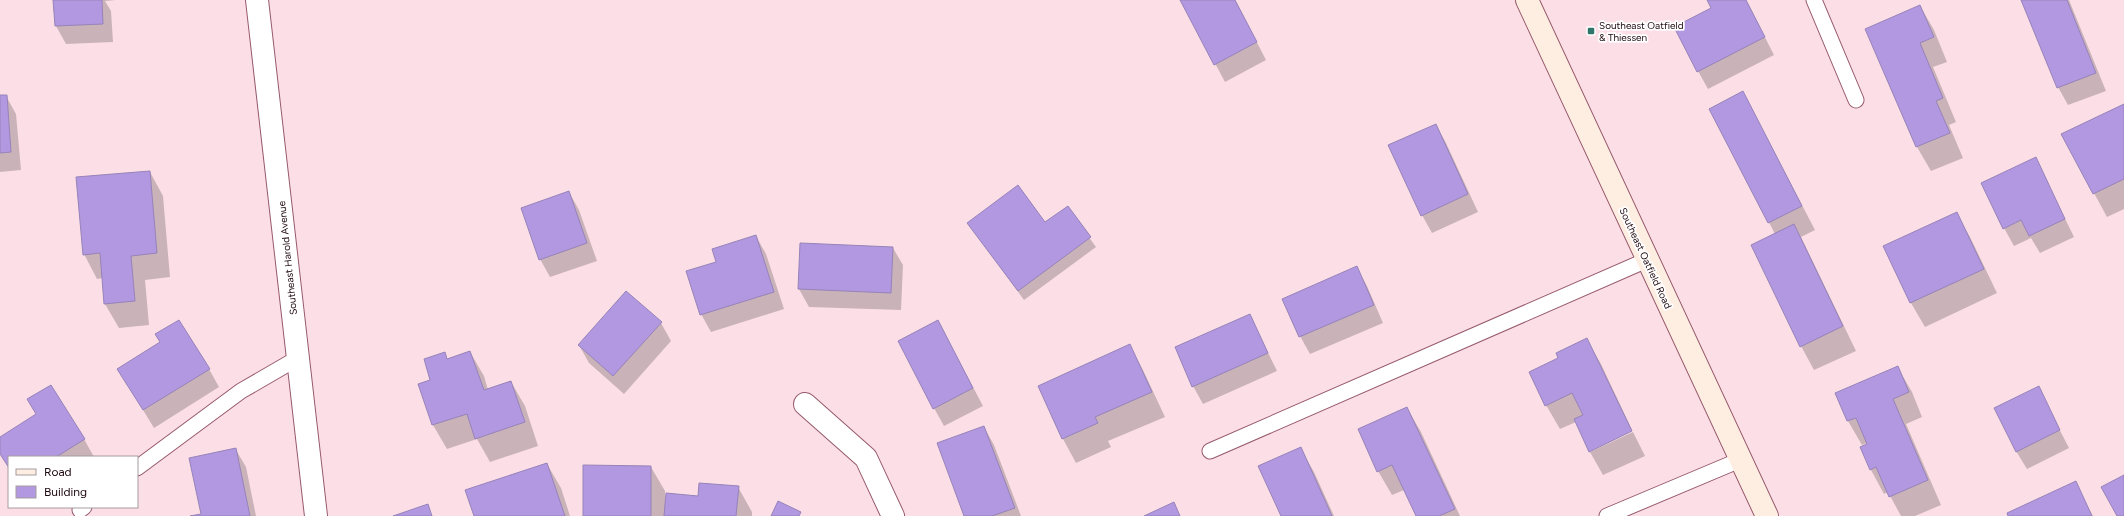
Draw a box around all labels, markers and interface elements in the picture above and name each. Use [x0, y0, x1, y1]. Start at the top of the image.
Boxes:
place label: Southeast Oatfield & Thiessen [1599, 19, 1684, 44]
marker: Southeast Oatfield & Thiessen [1586, 26, 1596, 36]
street label: Southeast Harold Avenue [275, 200, 300, 316]
street label: Southeast Oatfield Road [1616, 206, 1675, 311]
legend [8, 456, 138, 508]
text: Road [44, 465, 72, 479]
text: Building [44, 485, 87, 499]

